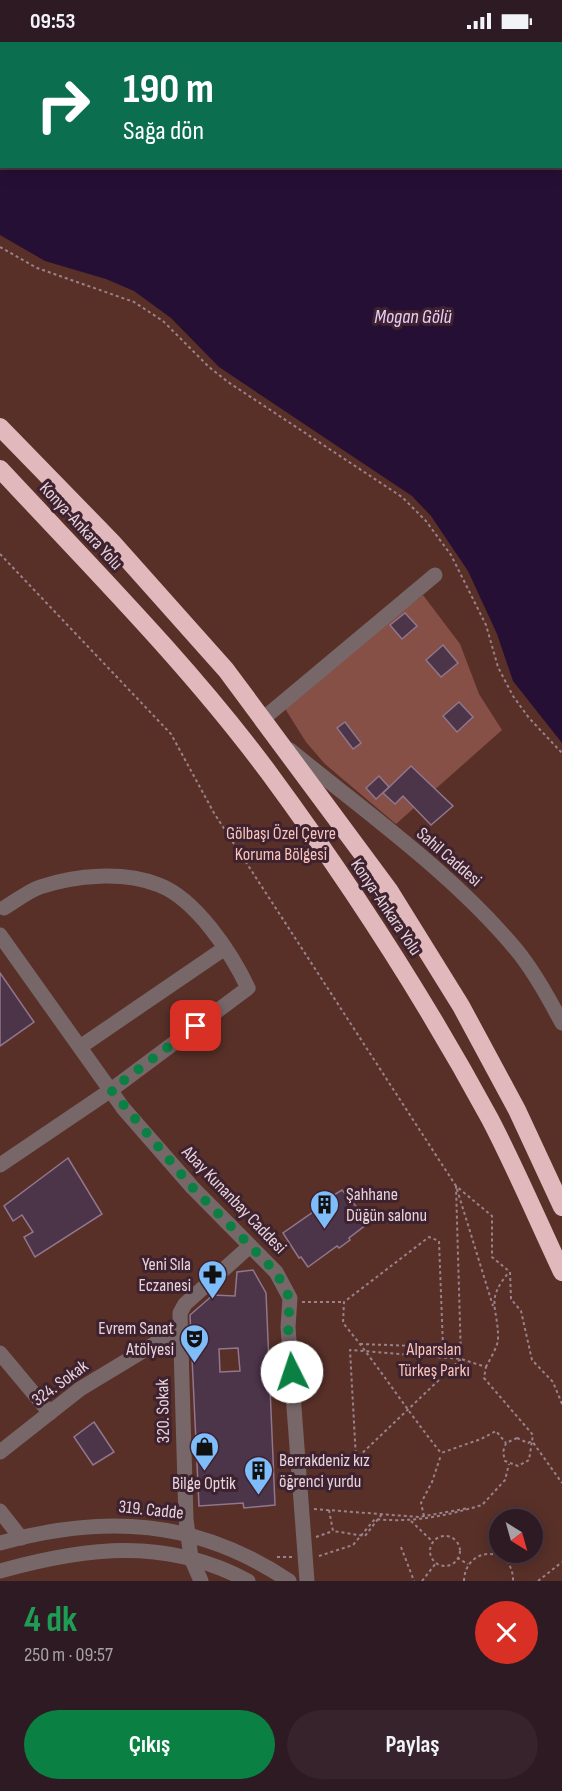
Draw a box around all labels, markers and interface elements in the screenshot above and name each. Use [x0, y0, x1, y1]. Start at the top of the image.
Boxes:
text: 09:53 [30, 8, 75, 35]
text: 190 m [123, 64, 214, 115]
icon: right [24, 66, 102, 144]
text: Sağa dön [123, 115, 204, 147]
water label: Mogan Gölü [374, 305, 452, 329]
street label: Konya-Ankara Yolu [35, 478, 127, 574]
park label: Gölbaşı Özel Çevre Koruma Bölgesi [226, 823, 336, 865]
street label: Sahil Caddesi [412, 823, 486, 891]
street label: Konya-Ankara Yolu [346, 855, 426, 959]
pin [170, 1000, 221, 1051]
icon: arrive [179, 1009, 212, 1042]
street label: Abay Kunanbay Caddesi [177, 1141, 291, 1258]
place label: Şahhane Düğün salonu [346, 1184, 427, 1226]
building icon: Şahhane Düğün salonu [309, 1188, 341, 1230]
place label: Yeni Sıla Eczanesi [138, 1254, 191, 1296]
pharmacy icon: Yeni Sıla Eczanesi [196, 1258, 228, 1300]
place label: Evrem Sanat Atölyesi [98, 1318, 175, 1360]
theatre icon: Evrem Sanat Atölyesi [179, 1322, 211, 1364]
park label: Alparslan Türkeş Parkı [398, 1339, 470, 1381]
position arrow [260, 1340, 324, 1404]
street label: 324. Sokak [28, 1355, 92, 1410]
street label: 320. Sokak [152, 1378, 174, 1443]
shop icon: Bilge Optik [188, 1430, 220, 1472]
place label: Berrakdeniz kız öğrenci yurdu [279, 1450, 370, 1492]
building icon: Berrakdeniz kız öğrenci yurdu [242, 1454, 274, 1496]
place label: Bilge Optik [172, 1473, 236, 1494]
street label: 319. Cadde [117, 1496, 185, 1524]
north arrow [489, 1509, 543, 1563]
map controls [489, 1509, 543, 1563]
text: 4 dk [24, 1599, 77, 1642]
button: close [475, 1601, 538, 1664]
text: 250 m · 09:57 [24, 1643, 113, 1667]
button: Çıkış [24, 1710, 275, 1779]
button: Paylaş [287, 1710, 538, 1779]

